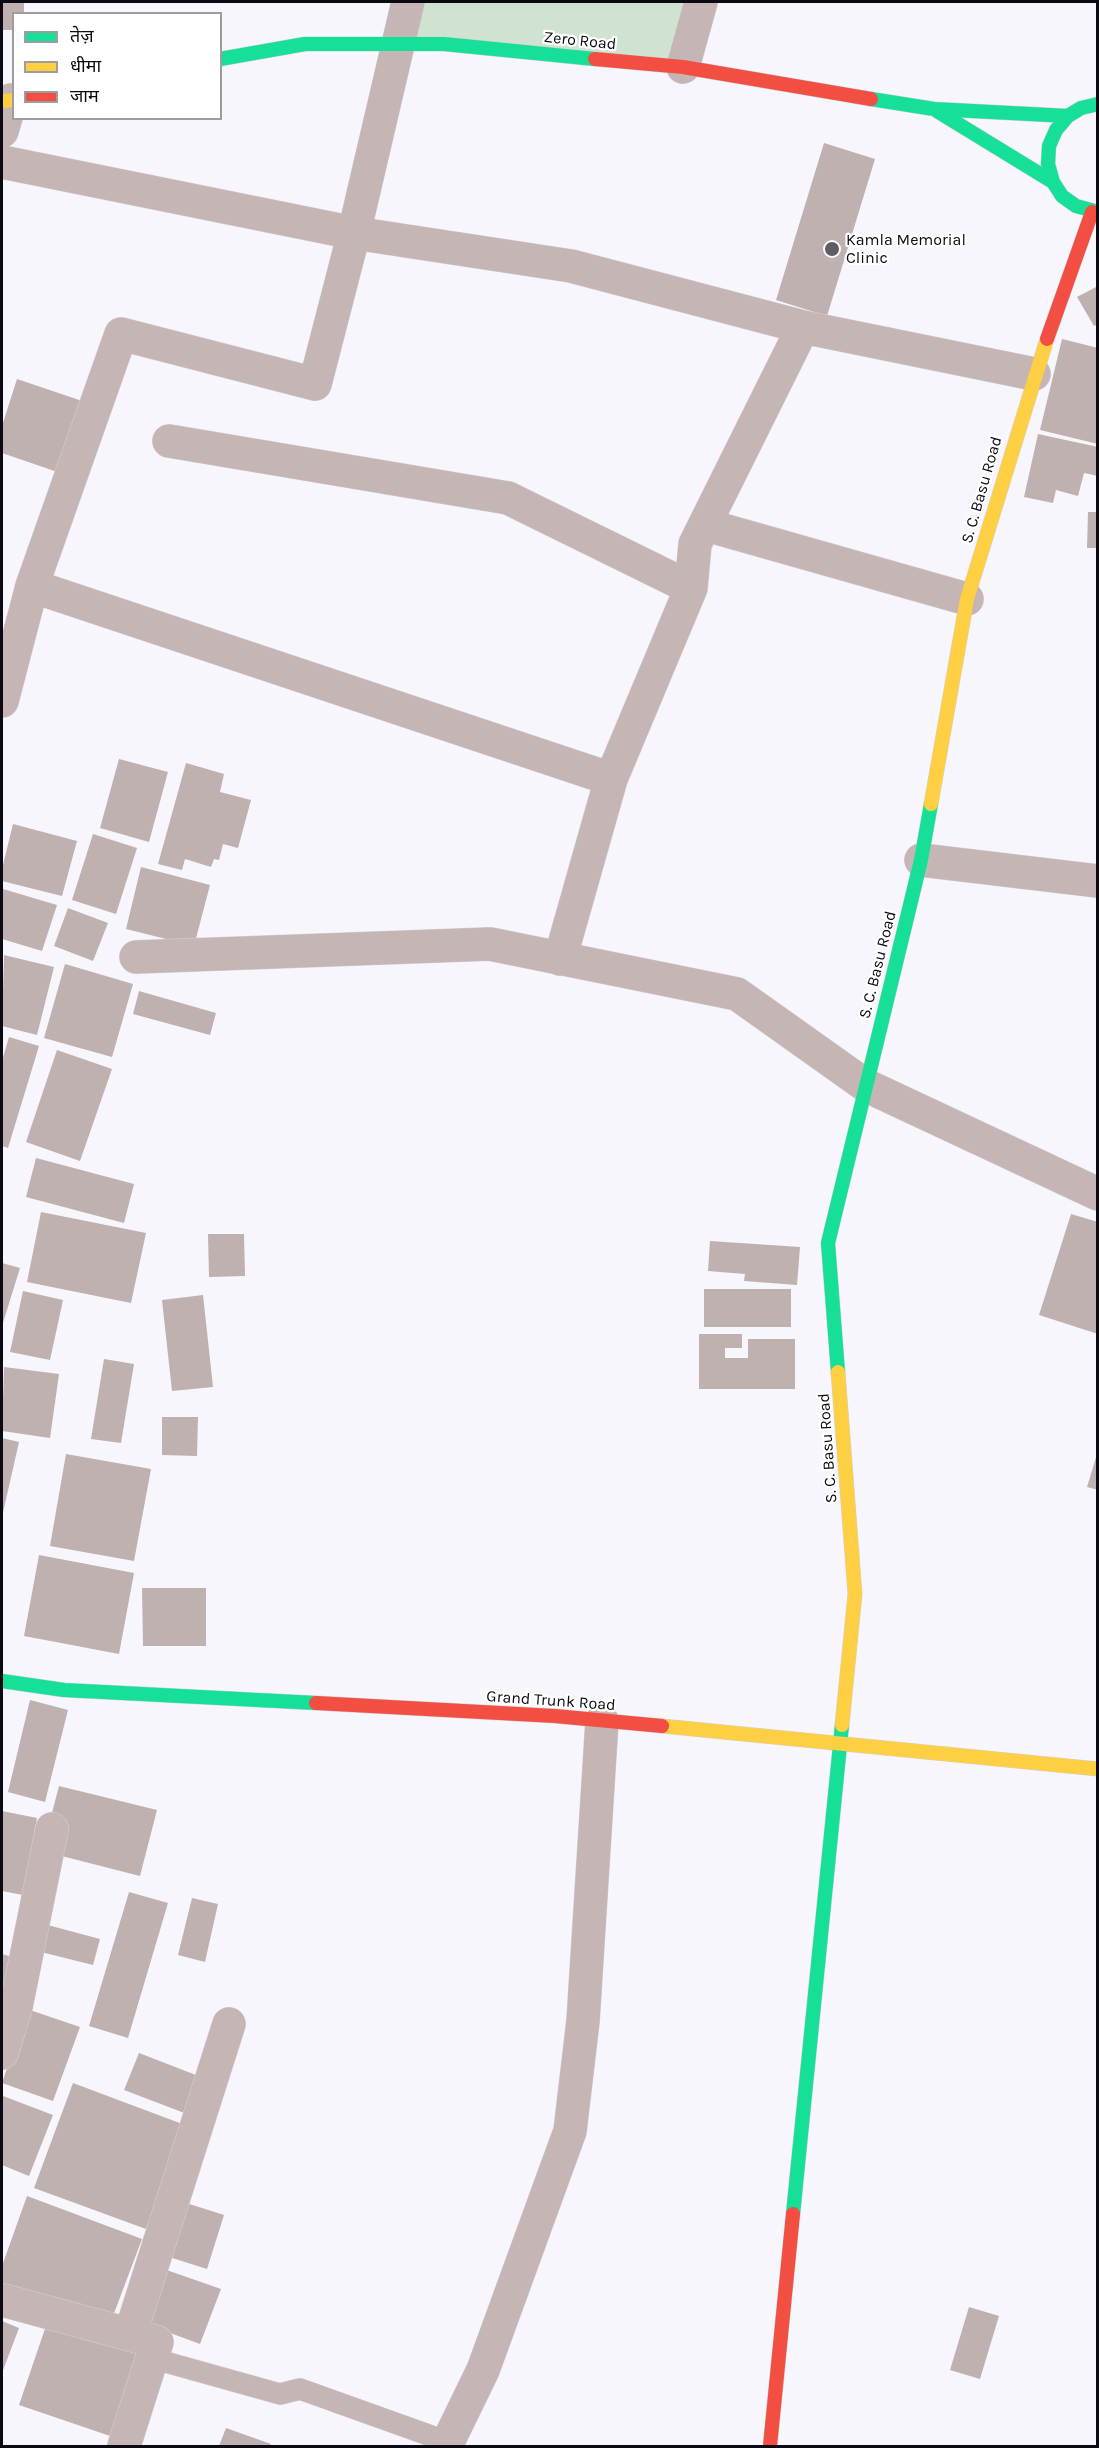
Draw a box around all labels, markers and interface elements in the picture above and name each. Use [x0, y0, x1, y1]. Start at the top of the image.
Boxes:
legend [12, 12, 222, 120]
text: तेज़ [70, 25, 94, 47]
street label: Zero Road [543, 28, 617, 54]
text: धीमा [70, 55, 101, 77]
text: जाम [70, 85, 99, 107]
place label: Kamla Memorial Clinic [846, 230, 966, 268]
marker: Kamla Memorial Clinic [823, 240, 841, 258]
street label: S. C. Basu Road [958, 434, 1006, 546]
street label: S. C. Basu Road [855, 909, 901, 1021]
street label: S. C. Basu Road [815, 1392, 841, 1504]
street label: Grand Trunk Road [486, 1687, 616, 1715]

